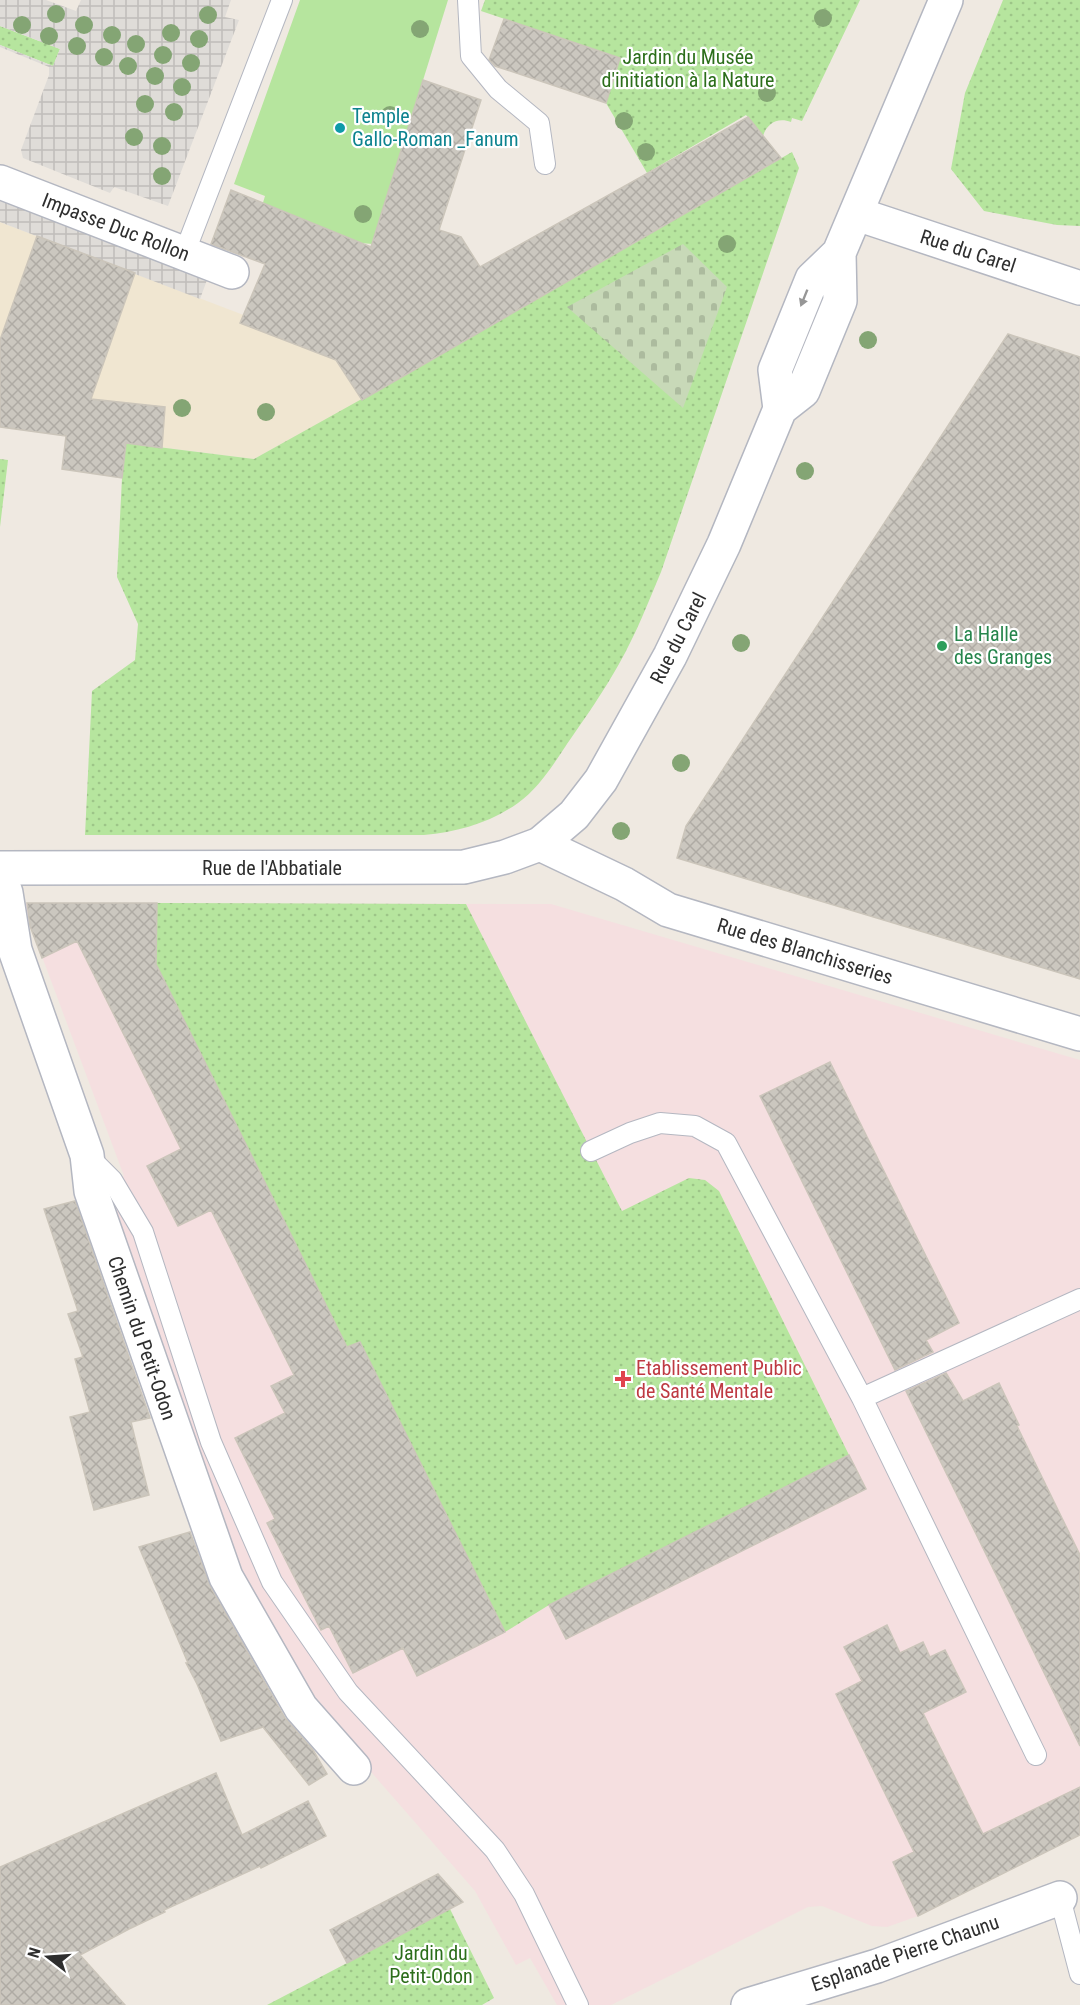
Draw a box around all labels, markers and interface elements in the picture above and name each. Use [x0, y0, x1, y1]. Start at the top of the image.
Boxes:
park label: Jardin du Musée d'initiation à la Nature [602, 45, 774, 92]
place label: Temple Gallo-Roman _Fanum [352, 104, 519, 151]
marker: Temple Gallo-Roman _Fanum [333, 121, 347, 135]
street label: Impasse Duc Rollon [39, 188, 193, 266]
street label: Rue du Carel [917, 224, 1019, 278]
one-way arrow [799, 290, 809, 308]
street label: Rue du Carel [645, 588, 711, 688]
place label: La Halle des Granges [954, 622, 1052, 669]
marker: La Halle des Granges [935, 639, 949, 653]
street label: Rue de l'Abbatiale [202, 856, 342, 880]
street label: Rue des Blanchisseries [714, 913, 896, 989]
street label: Chemin du Petit-Odon [103, 1253, 181, 1423]
place label: Etablissement Public de Santé Mentale [636, 1356, 802, 1403]
marker: Etablissement Public de Santé Mentale [614, 1370, 632, 1388]
street label: Esplanade Pierre Chaunu [808, 1910, 1002, 1996]
north arrow [18, 1927, 78, 1987]
park label: Jardin du Petit-Odon [389, 1941, 473, 1988]
text: N [24, 1945, 45, 1960]

